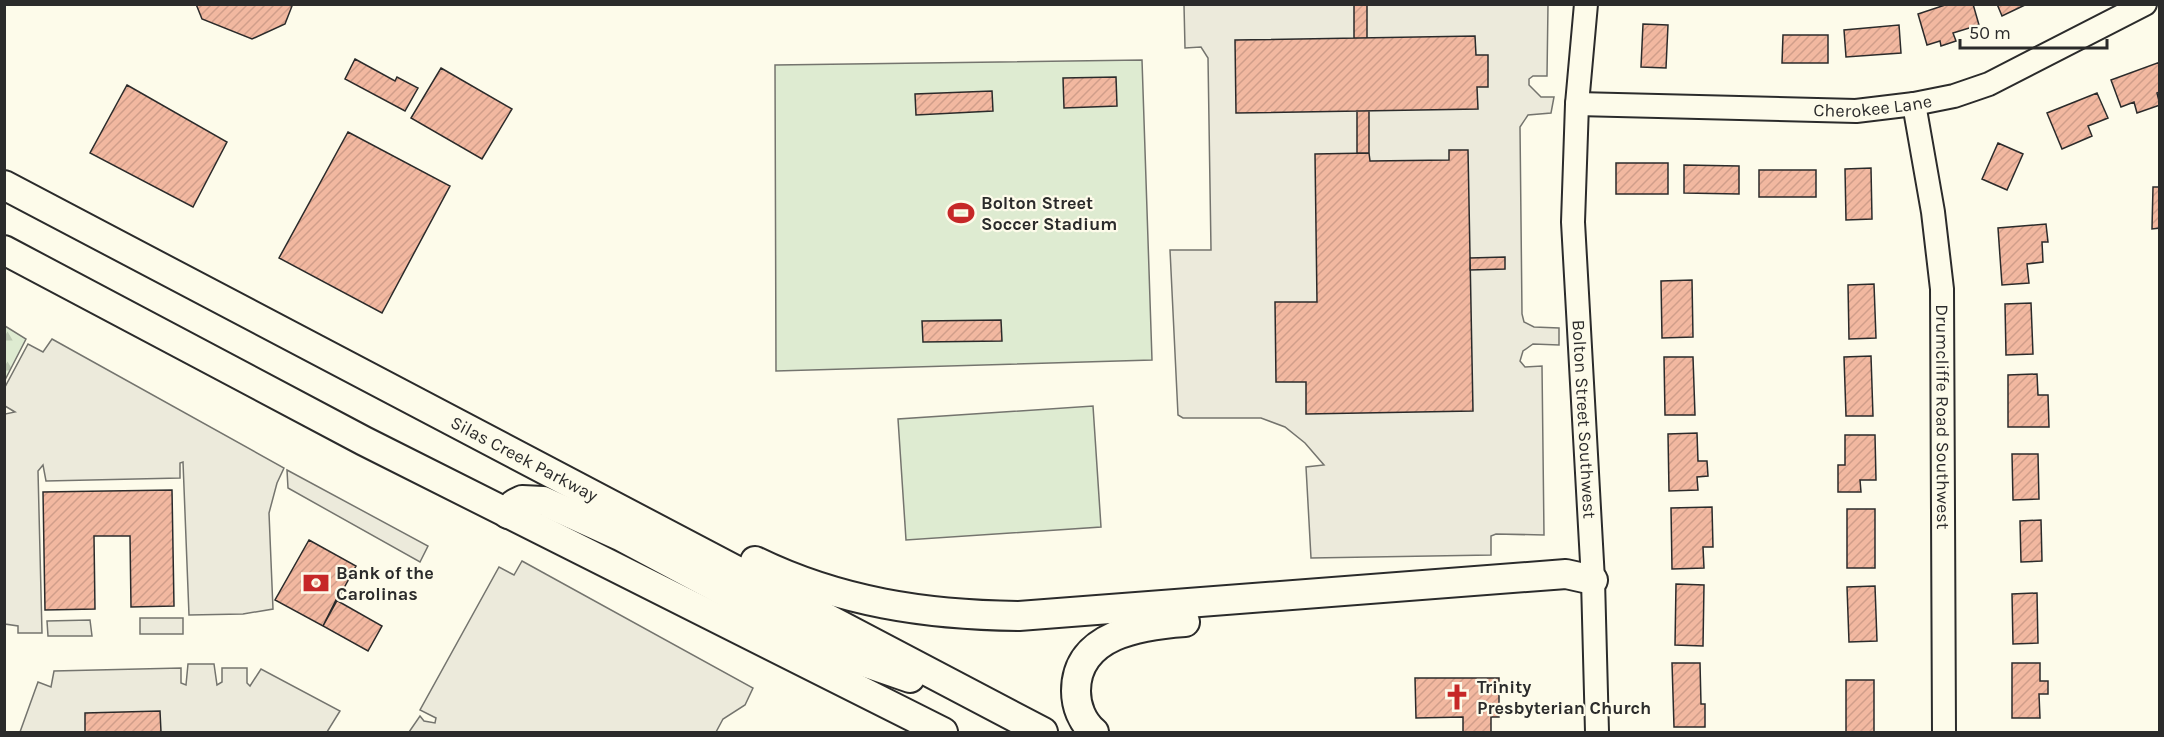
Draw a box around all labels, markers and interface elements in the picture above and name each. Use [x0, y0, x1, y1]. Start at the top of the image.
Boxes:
scale bar [1960, 12, 2107, 50]
text: 50 m [1969, 22, 2011, 44]
street label: Cherokee Lane [1813, 90, 1934, 123]
place label: Bolton Street Soccer Stadium [981, 192, 1117, 235]
sports icon: Bolton Street Soccer Stadium [946, 198, 976, 228]
street label: Drumcliffe Road Southwest [1931, 304, 1954, 530]
street label: Bolton Street Southwest [1567, 319, 1601, 520]
street label: Silas Creek Parkway [447, 411, 602, 507]
place label: Bank of the Carolinas [336, 562, 434, 605]
bank icon: Bank of the Carolinas [301, 568, 331, 598]
place label: Trinity Presbyterian Church [1477, 676, 1651, 719]
church icon: Trinity Presbyterian Church [1442, 682, 1472, 712]

